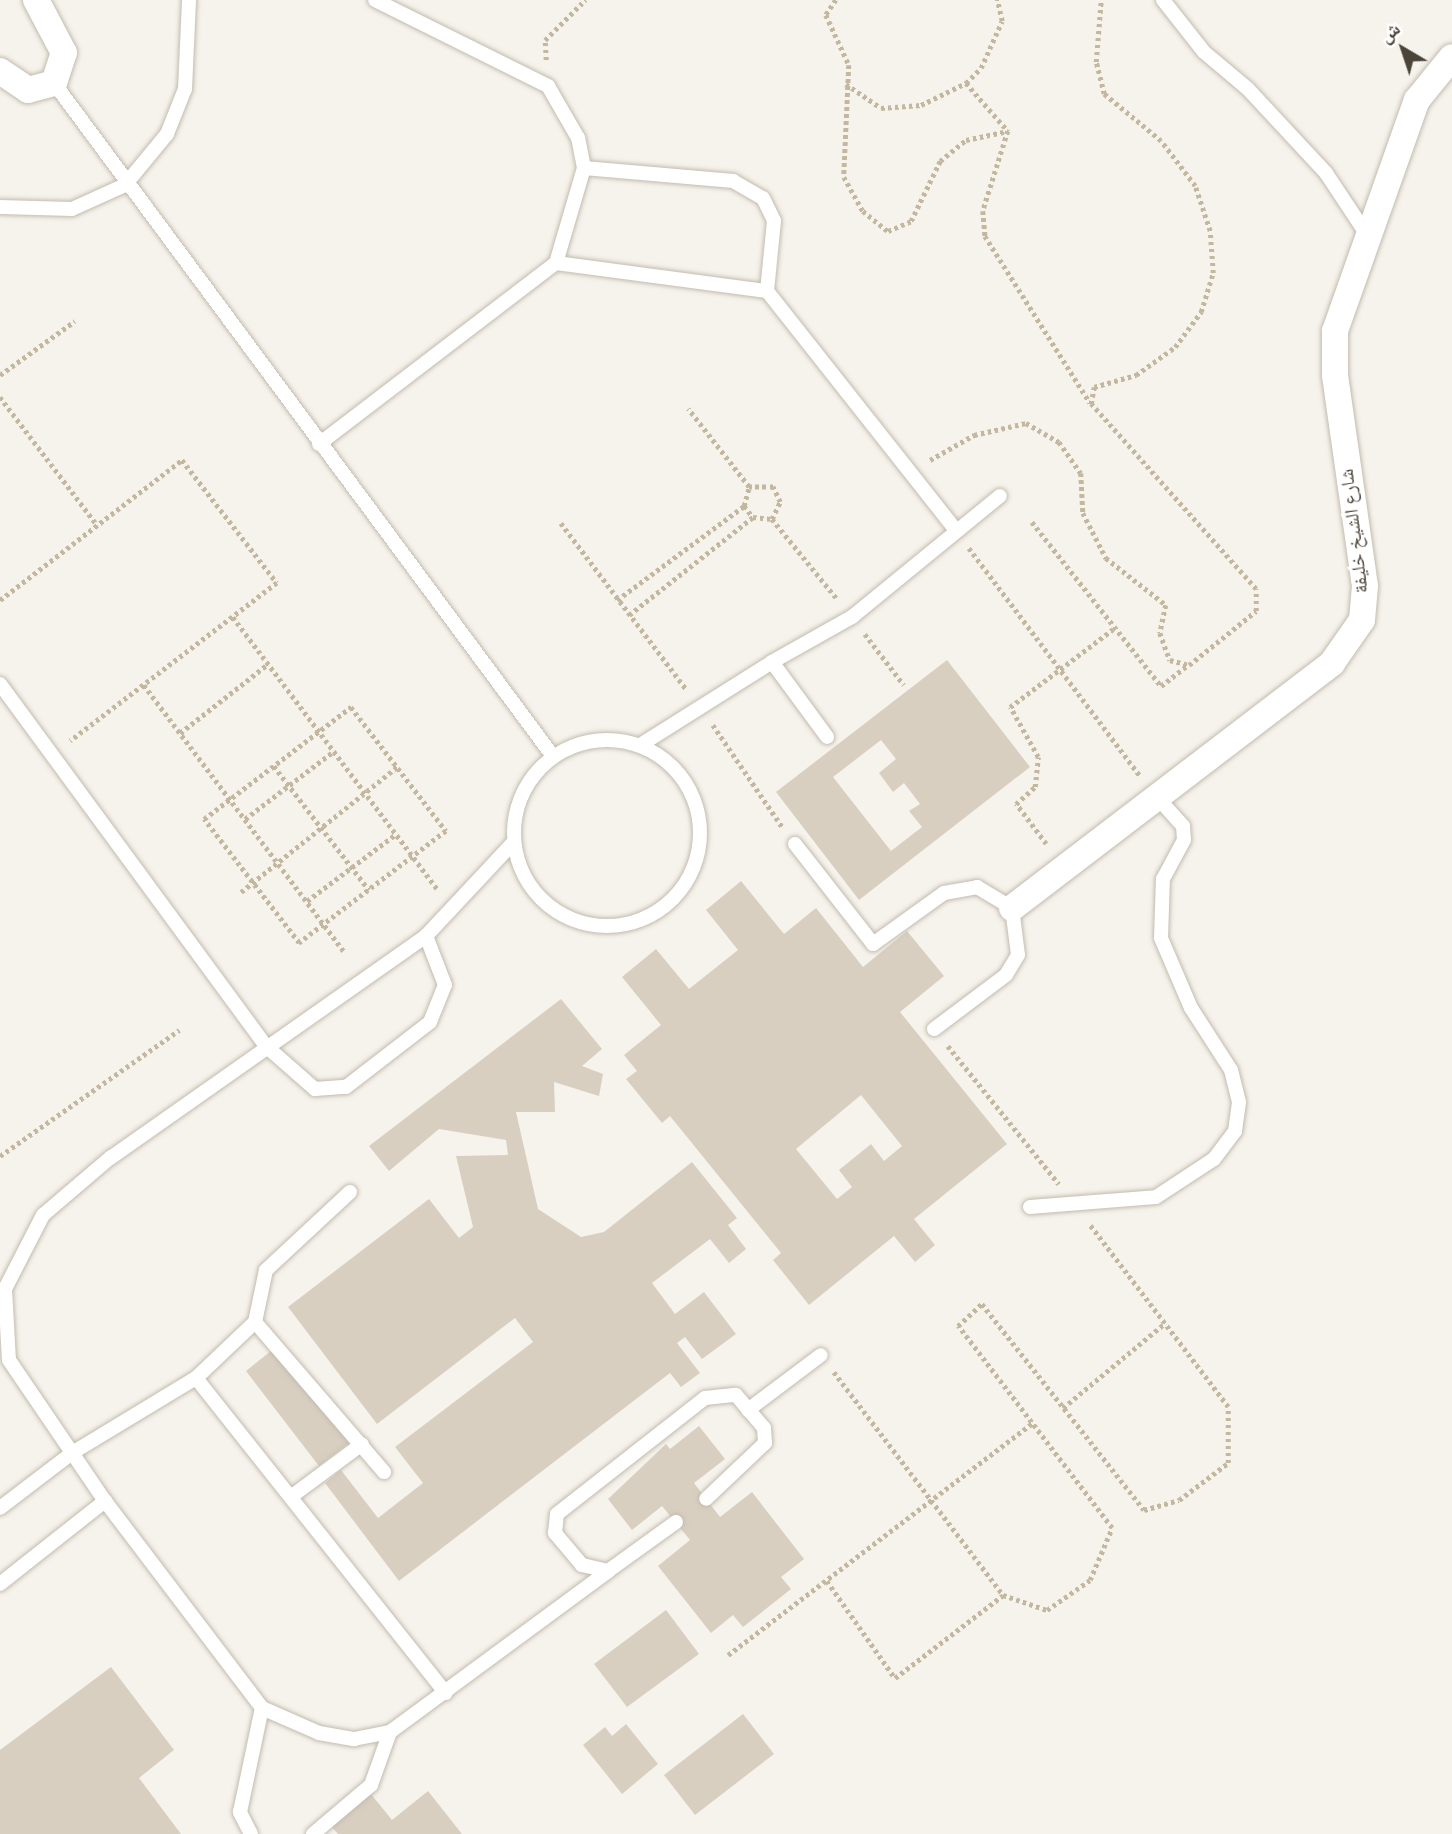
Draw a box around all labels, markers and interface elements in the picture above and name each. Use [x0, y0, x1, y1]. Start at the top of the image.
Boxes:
north arrow [1368, 14, 1438, 84]
text: ش [1375, 18, 1405, 48]
street label: شارع الشيخ خليفة [1336, 467, 1374, 595]

